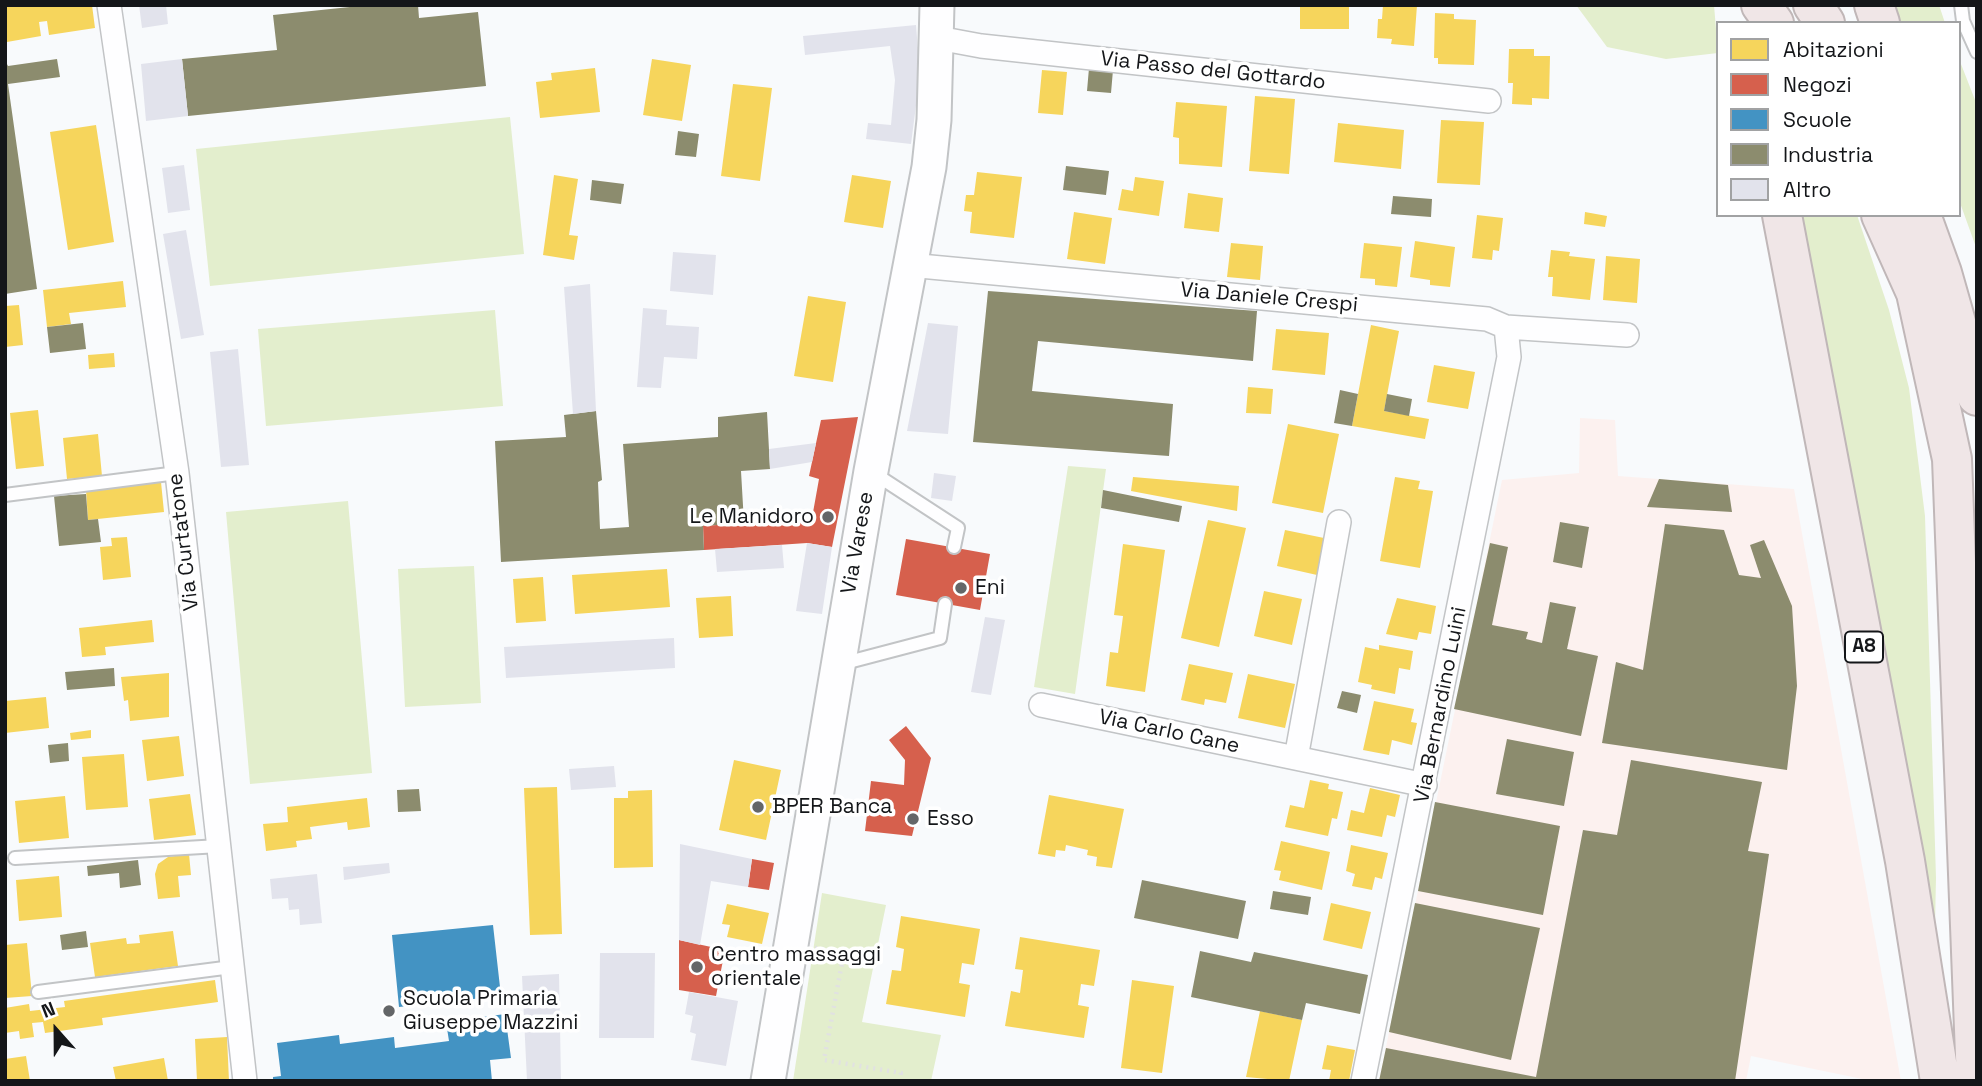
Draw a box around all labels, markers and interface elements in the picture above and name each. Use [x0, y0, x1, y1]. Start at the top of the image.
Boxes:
legend [1716, 21, 1961, 217]
text: Abitazioni [1783, 36, 1884, 63]
street label: Via Passo del Gottardo [1099, 47, 1327, 95]
text: Negozi [1783, 71, 1852, 98]
text: Scuole [1783, 106, 1852, 133]
text: Industria [1783, 141, 1873, 168]
text: Altro [1783, 176, 1832, 203]
street label: Via Daniele Crespi [1179, 278, 1359, 318]
street label: Via Curtatone [163, 472, 205, 612]
street label: Via Varese [837, 490, 879, 596]
place label: Le Manidoro [690, 504, 814, 530]
marker: Le Manidoro [820, 509, 836, 525]
place label: Eni [975, 575, 1005, 601]
marker: Eni [953, 580, 969, 596]
street label: Via Bernardino Luini [1410, 605, 1472, 805]
road number: A8 [1845, 632, 1883, 662]
street label: Via Carlo Cane [1096, 705, 1242, 759]
place label: BPER Banca [772, 794, 892, 820]
marker: BPER Banca [750, 799, 766, 815]
place label: Esso [927, 806, 974, 832]
marker: Esso [905, 811, 921, 827]
place label: Centro massaggi orientale [711, 942, 881, 992]
marker: Centro massaggi orientale [689, 959, 705, 975]
place label: Scuola Primaria Giuseppe Mazzini [403, 986, 579, 1036]
north arrow [21, 995, 91, 1065]
text: N [38, 996, 59, 1024]
marker: Scuola Primaria Giuseppe Mazzini [381, 1003, 397, 1019]

